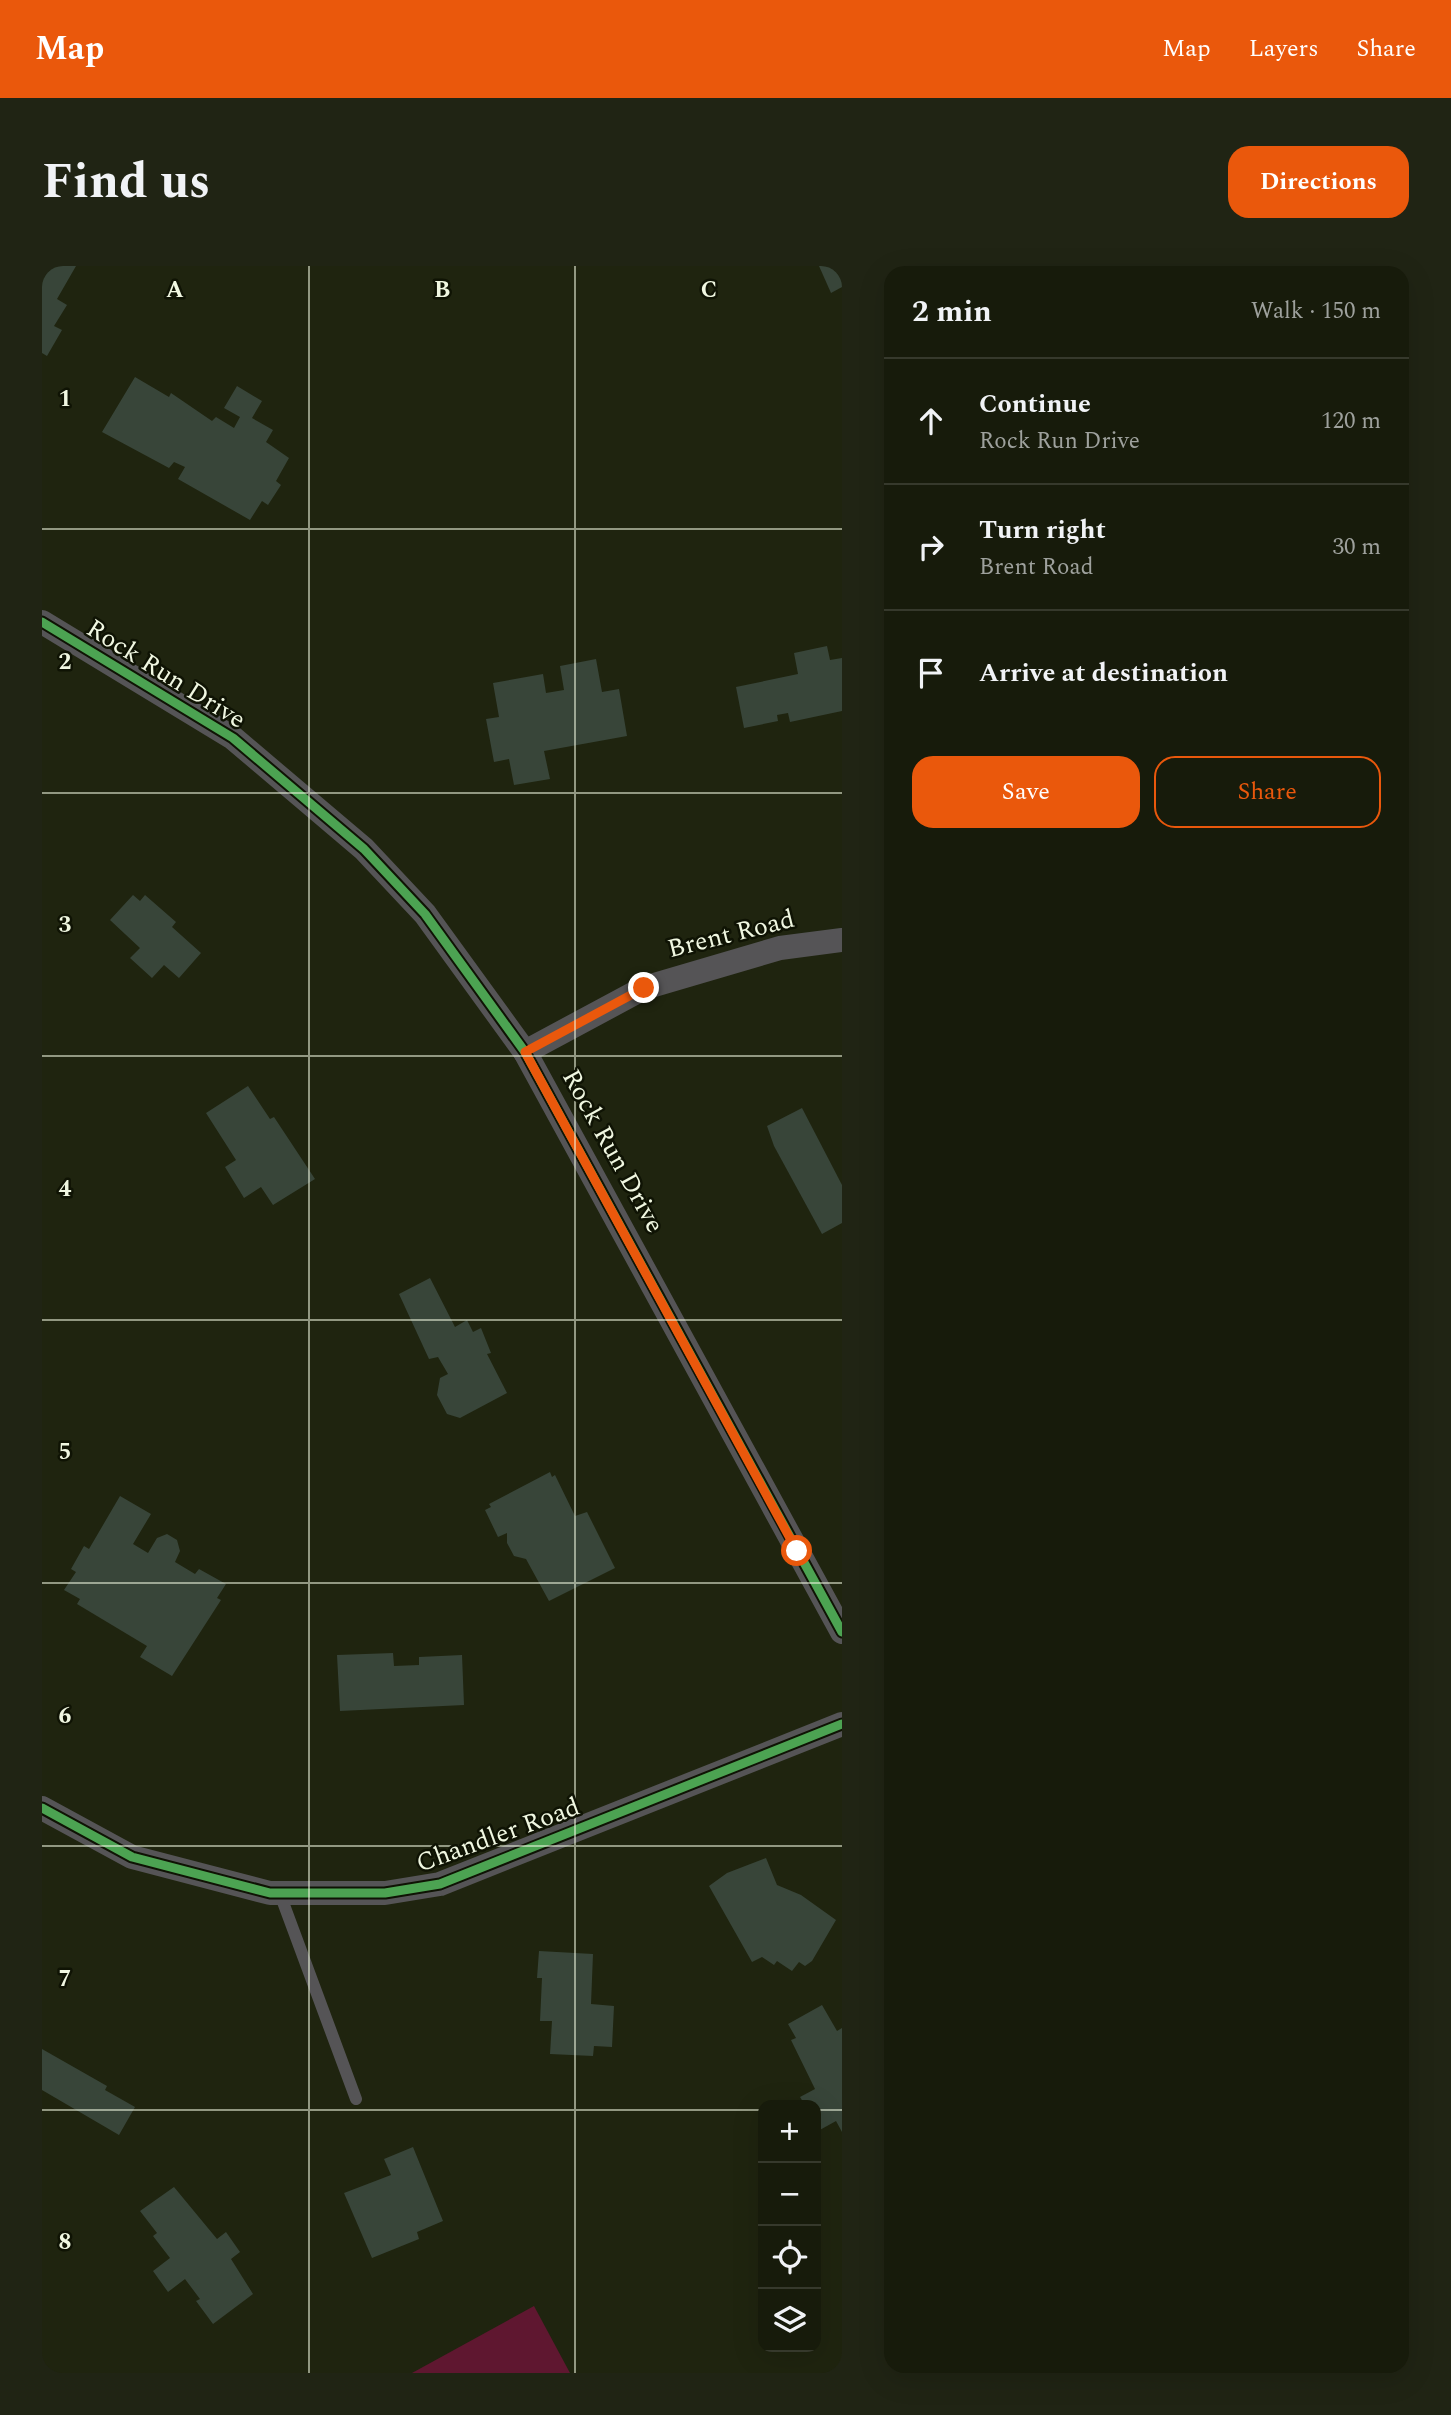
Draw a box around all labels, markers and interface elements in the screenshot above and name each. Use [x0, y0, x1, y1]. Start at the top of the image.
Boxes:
text: Map [35, 24, 104, 74]
text: Map [1162, 31, 1211, 67]
text: Layers [1249, 31, 1319, 67]
text: Share [1357, 31, 1416, 67]
text: Find us [42, 145, 210, 220]
button: Directions [1228, 146, 1409, 218]
text: A [166, 273, 184, 308]
text: B [434, 273, 450, 308]
text: C [701, 273, 717, 308]
text: 2 min [912, 289, 992, 335]
text: Walk · 150 m [1251, 294, 1381, 329]
text: 1 [59, 382, 71, 417]
text: Continue [979, 384, 1091, 424]
icon: ahead [912, 402, 950, 440]
text: 120 m [1321, 404, 1381, 439]
text: Rock Run Drive [979, 424, 1140, 459]
text: Turn right [979, 510, 1106, 550]
icon: right [912, 528, 950, 566]
text: 30 m [1332, 530, 1381, 565]
text: Brent Road [979, 550, 1094, 585]
street label: Rock Run Drive [78, 609, 254, 739]
text: 2 [59, 645, 72, 680]
text: Arrive at destination [979, 653, 1228, 693]
icon: arrive [912, 654, 950, 692]
button: Save [912, 756, 1140, 828]
button: Share [1154, 756, 1381, 828]
street label: Brent Road [663, 899, 799, 969]
text: 3 [59, 908, 72, 943]
route end [628, 972, 659, 1003]
street label: Rock Run Drive [551, 1062, 675, 1240]
text: 4 [59, 1172, 72, 1207]
text: 5 [59, 1435, 71, 1470]
route start [781, 1535, 812, 1566]
text: 6 [59, 1699, 72, 1734]
street label: Chandler Road [410, 1787, 586, 1883]
text: 7 [59, 1962, 71, 1997]
map controls [758, 2100, 821, 2352]
button: + [758, 2100, 821, 2163]
button: − [758, 2163, 821, 2226]
text: 8 [59, 2225, 71, 2260]
button: locate [758, 2226, 821, 2289]
button: layers [758, 2289, 821, 2352]

